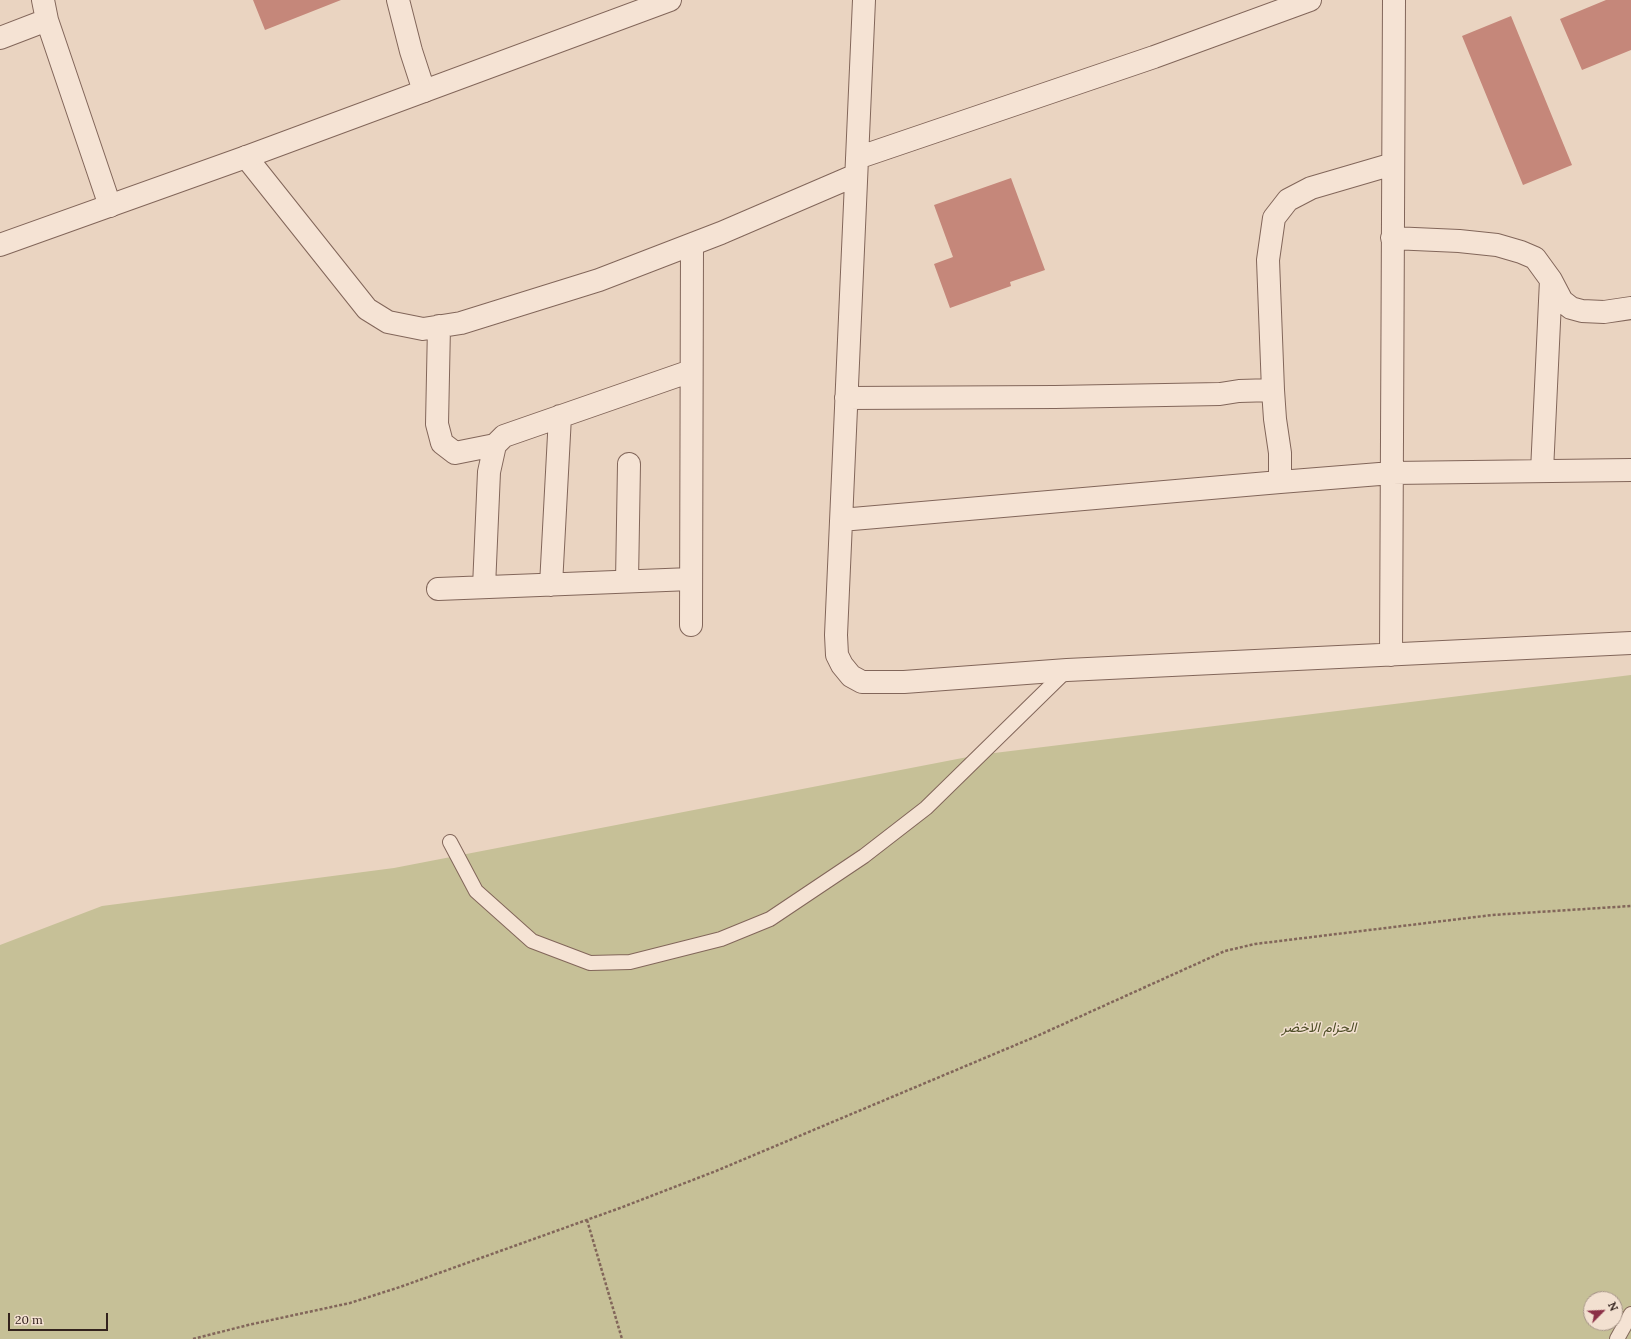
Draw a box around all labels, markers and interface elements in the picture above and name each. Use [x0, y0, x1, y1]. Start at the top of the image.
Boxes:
park label: الحزام الاخضر [1282, 1020, 1356, 1036]
north arrow [1583, 1291, 1623, 1331]
text: N [1605, 1300, 1621, 1313]
scale bar [10, 1305, 110, 1331]
text: 20 m [15, 1312, 43, 1327]

